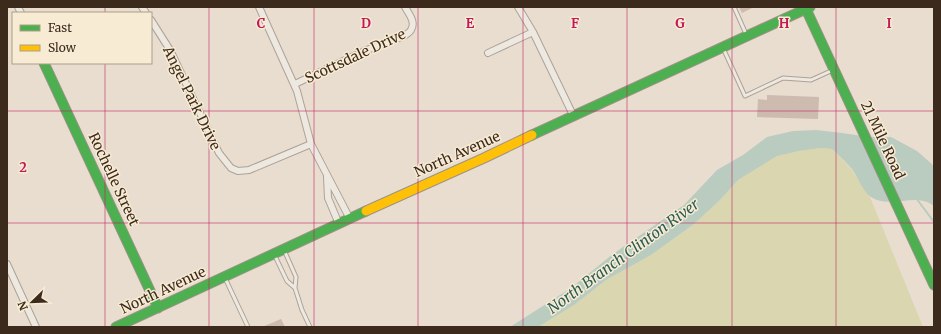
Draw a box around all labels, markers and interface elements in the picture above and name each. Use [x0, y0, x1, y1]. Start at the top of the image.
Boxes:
legend [12, 12, 152, 64]
text: C [257, 15, 266, 32]
text: E [466, 15, 475, 32]
text: F [571, 15, 579, 32]
text: G [675, 15, 685, 32]
text: H [779, 15, 790, 32]
text: I [886, 15, 892, 32]
text: Fast [48, 20, 72, 35]
street label: Scottsdale Drive [302, 25, 408, 87]
text: Slow [48, 40, 77, 55]
street label: Angel Park Drive [159, 42, 225, 153]
street label: 21 Mile Road [857, 98, 909, 183]
street label: North Avenue [411, 127, 503, 181]
street label: Rochelle Street [85, 129, 144, 229]
text: 2 [19, 159, 27, 176]
water label: North Branch Clinton River [543, 194, 703, 317]
street label: North Avenue [117, 262, 209, 318]
north arrow [12, 282, 52, 322]
text: N [15, 299, 31, 313]

